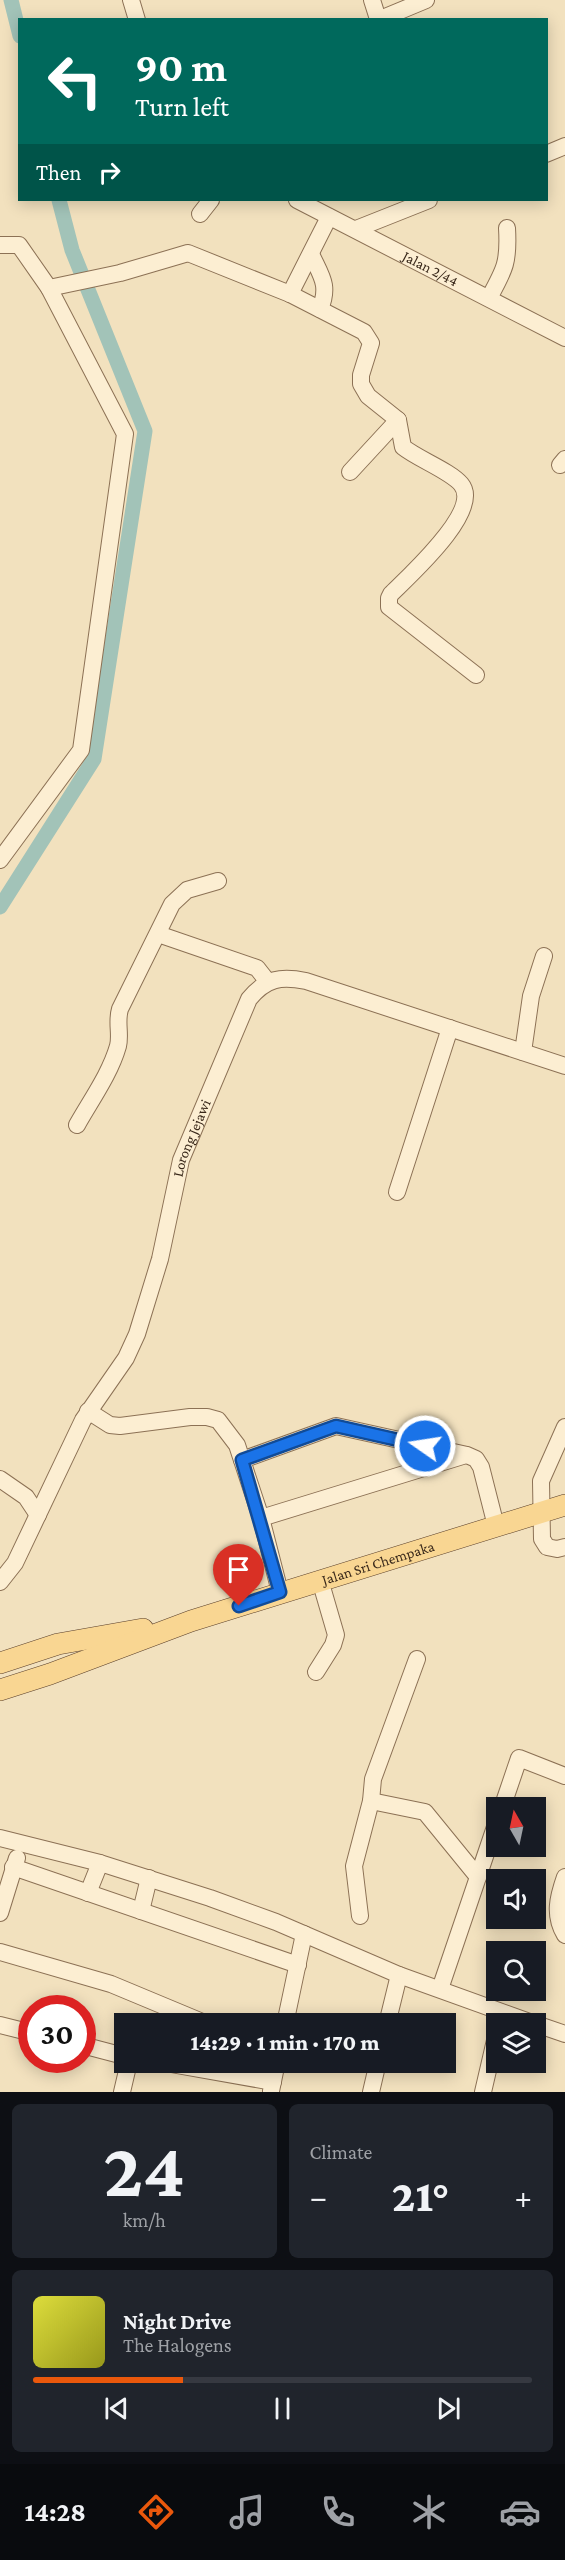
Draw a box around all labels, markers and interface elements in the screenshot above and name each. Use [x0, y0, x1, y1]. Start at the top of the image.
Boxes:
icon: left [36, 42, 114, 120]
text: 90 m [135, 43, 227, 90]
text: Turn left [135, 92, 229, 122]
icon: right [93, 156, 126, 189]
text: Then [36, 160, 81, 185]
street label: Jalan 2/44 [398, 247, 461, 290]
street label: Lorong Jejawi [170, 1097, 214, 1178]
position arrow [393, 1414, 457, 1478]
street label: Jalan Sri Chempaka [318, 1538, 436, 1589]
pin [213, 1544, 264, 1606]
icon: arrive [222, 1553, 255, 1586]
north arrow [486, 1797, 546, 1857]
map controls [486, 1797, 546, 2073]
button: sound [486, 1869, 546, 1929]
button: search [486, 1941, 546, 2001]
speed limit sign: 30 [18, 1995, 96, 2073]
button: layers [486, 2013, 546, 2073]
text: 14:29 · 1 min · 170 m [190, 2030, 380, 2055]
text: 24 [103, 2126, 185, 2213]
text: Climate [310, 2141, 372, 2163]
text: 21° [392, 2171, 450, 2221]
text: − [310, 2178, 327, 2215]
text: + [515, 2178, 532, 2215]
text: km/h [123, 2209, 166, 2231]
text: Night Drive [123, 2309, 231, 2334]
text: The Halogens [123, 2334, 232, 2356]
icon: previous [100, 2392, 133, 2425]
icon: pause [266, 2392, 299, 2425]
icon: next [432, 2392, 465, 2425]
icon: directions [135, 2491, 177, 2533]
icon: music [226, 2491, 268, 2533]
icon: phone [317, 2491, 359, 2533]
icon: climate [408, 2491, 450, 2533]
icon: car [499, 2491, 541, 2533]
text: 14:28 [24, 2497, 86, 2527]

